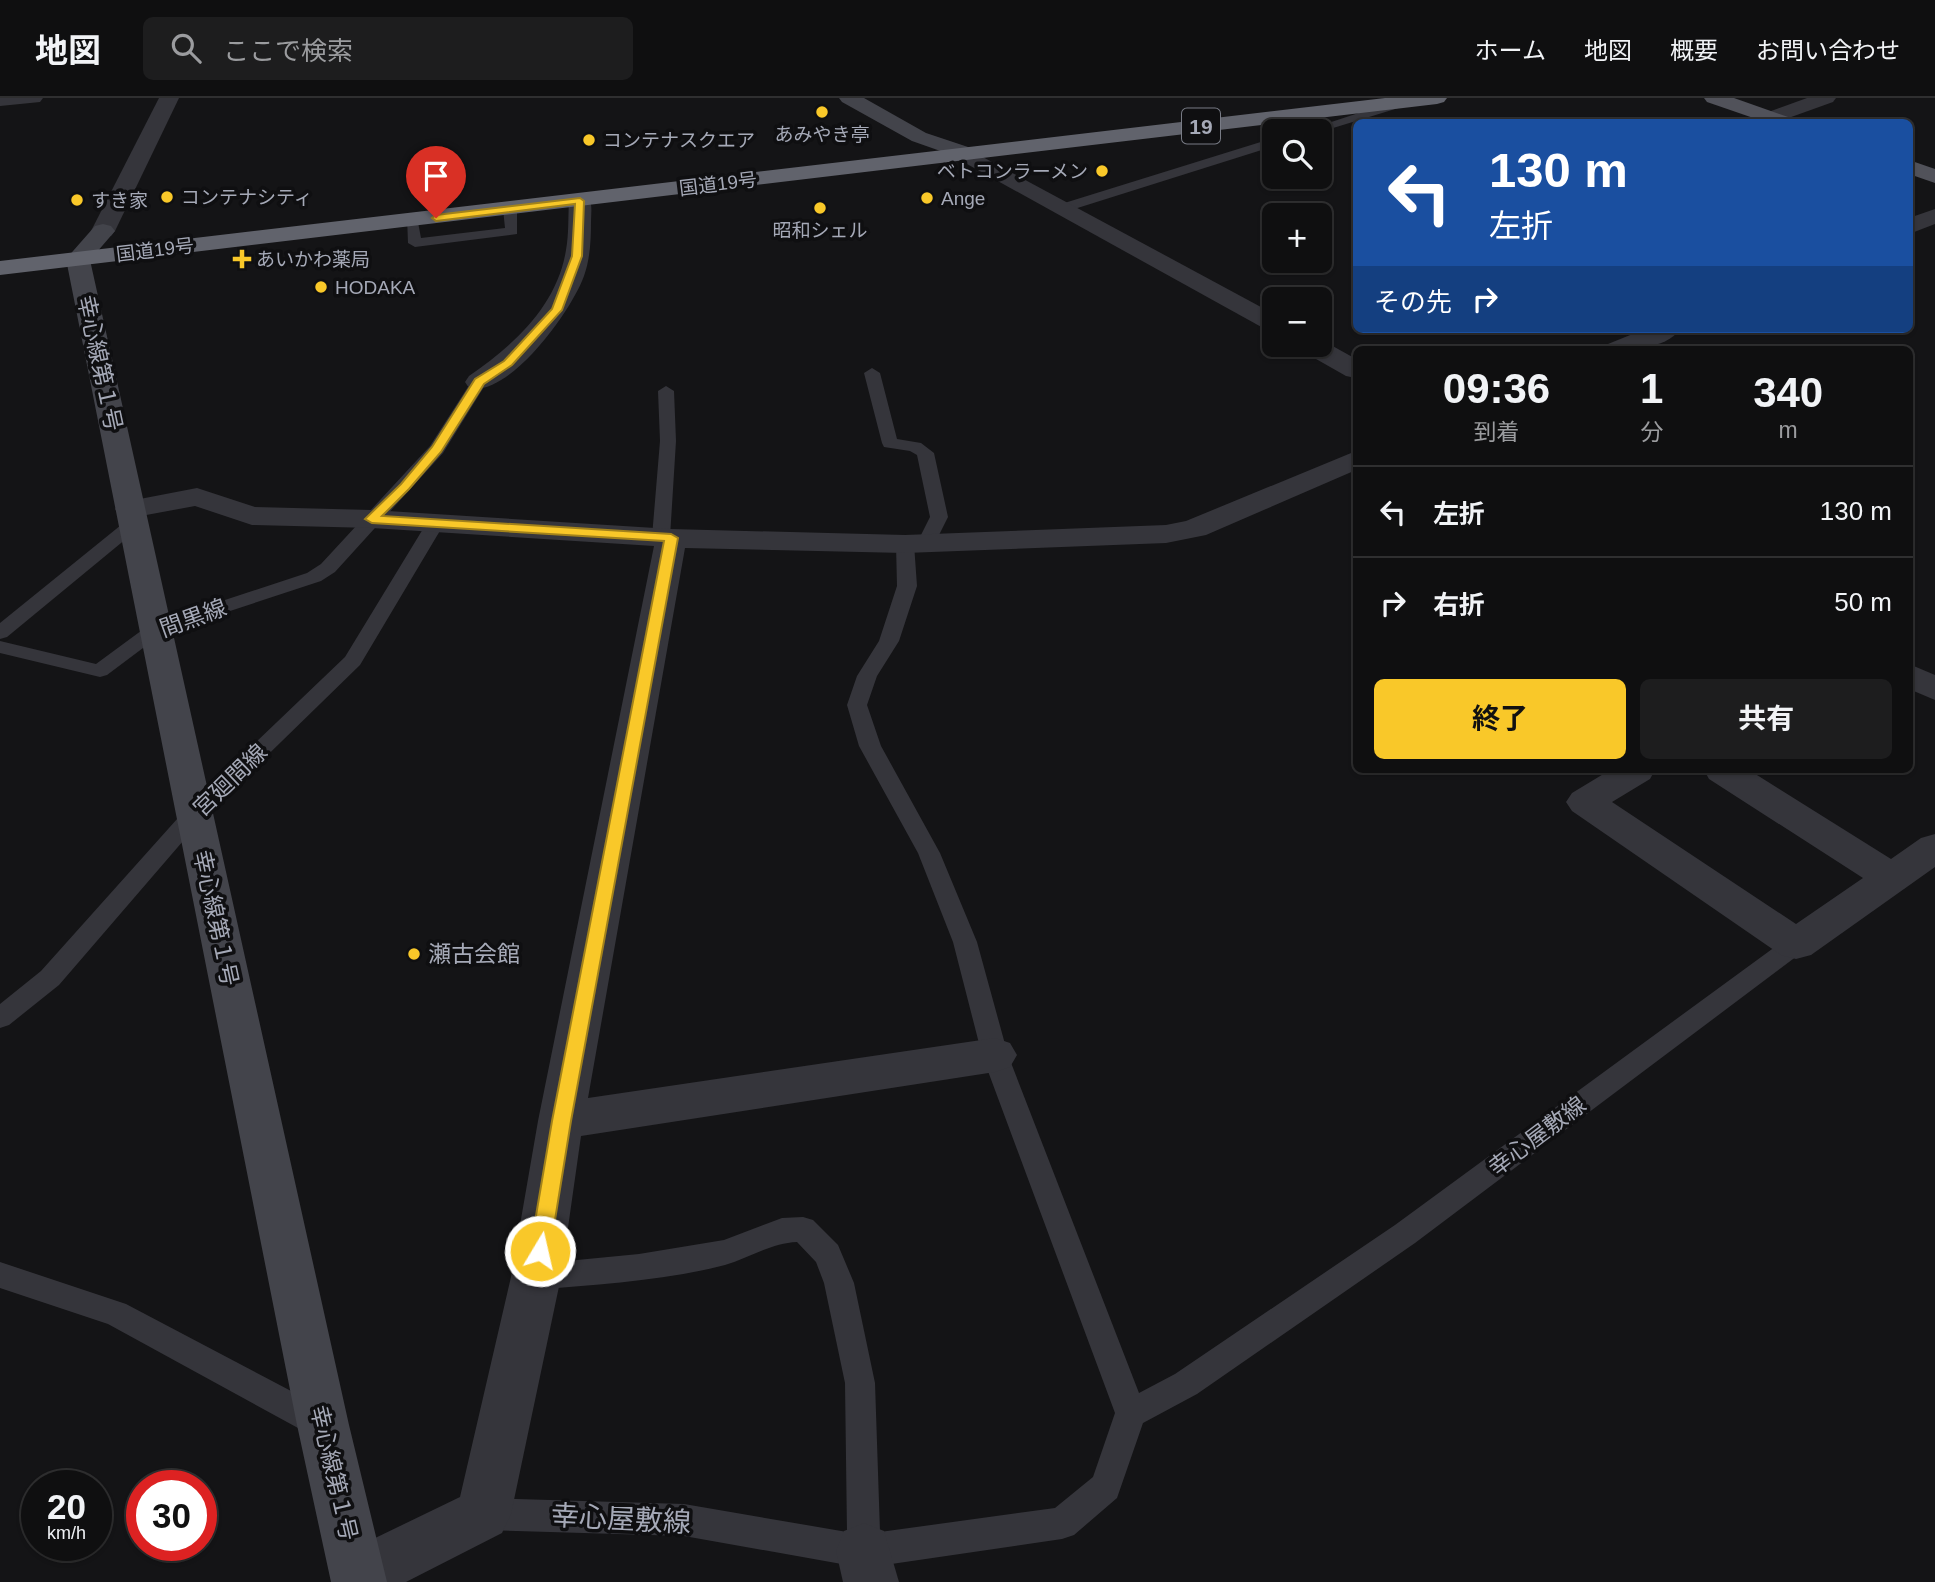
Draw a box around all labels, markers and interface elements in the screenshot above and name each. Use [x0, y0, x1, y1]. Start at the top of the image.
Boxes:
search box [143, 17, 633, 80]
icon: search [167, 29, 205, 67]
text: 地図 [35, 32, 101, 69]
text: ここで検索 [223, 36, 353, 66]
text: ホーム [1475, 37, 1546, 64]
text: 地図 [1584, 37, 1632, 64]
text: 概要 [1670, 37, 1718, 64]
text: お問い合わせ [1756, 37, 1900, 64]
marker: あみやき亭 [814, 104, 830, 120]
road number: 19 [1182, 108, 1220, 144]
map controls [1262, 119, 1332, 357]
button: search [1262, 119, 1332, 189]
place label: あみやき亭 [774, 124, 870, 145]
place label: コンテナスクエア [603, 130, 755, 151]
marker: コンテナスクエア [581, 132, 597, 148]
text: 130 m [1489, 143, 1628, 197]
pin [406, 146, 466, 218]
icon: left [1374, 147, 1465, 238]
icon: arrive [417, 157, 455, 195]
place label: ベトコンラーメン [937, 161, 1088, 182]
marker: ベトコンラーメン [1094, 163, 1110, 179]
street label: 国道19号 [678, 169, 758, 199]
place label: コンテナシティ [181, 187, 313, 208]
place label: Ange [941, 188, 985, 209]
marker: コンテナシティ [159, 189, 175, 205]
place label: すき家 [91, 190, 148, 211]
marker: Ange [919, 190, 935, 206]
marker: すき家 [69, 192, 85, 208]
marker: 昭和シェル [812, 200, 828, 216]
button: + [1262, 203, 1332, 273]
text: 左折 [1489, 208, 1553, 244]
place label: 昭和シェル [772, 220, 868, 241]
street label: 国道19号 [115, 235, 195, 265]
place label: あいかわ薬局 [256, 249, 370, 270]
marker: あいかわ薬局 [234, 251, 250, 267]
place label: HODAKA [335, 277, 416, 298]
marker: HODAKA [313, 279, 329, 295]
icon: right [1466, 280, 1504, 318]
button: − [1262, 287, 1332, 357]
text: その先 [1374, 287, 1452, 317]
street label: 幸心線第１号 [73, 293, 127, 433]
text: 09:36 [1443, 365, 1550, 412]
text: 1 [1640, 365, 1663, 412]
text: 340 [1753, 369, 1823, 416]
text: m [1779, 417, 1798, 443]
text: 到着 [1473, 419, 1519, 445]
text: 分 [1640, 419, 1663, 445]
icon: left [1374, 493, 1412, 531]
text: 130 m [1820, 496, 1892, 526]
text: 左折 [1433, 499, 1485, 529]
icon: right [1374, 584, 1412, 622]
text: 50 m [1834, 587, 1892, 617]
text: 右折 [1433, 590, 1485, 620]
street label: 間黒線 [156, 594, 230, 642]
button: 終了 [1374, 679, 1626, 759]
button: 共有 [1640, 679, 1892, 759]
street label: 宮廻間線 [188, 739, 272, 821]
street label: 幸心線第１号 [189, 848, 243, 988]
place label: 瀬古会館 [428, 941, 520, 967]
marker: 瀬古会館 [406, 946, 422, 962]
street label: 幸心屋敷線 [1483, 1091, 1591, 1181]
position arrow [503, 1214, 577, 1288]
street label: 幸心線第１号 [306, 1403, 362, 1543]
speed limit sign: 30 [126, 1470, 217, 1561]
text: 20 [47, 1487, 86, 1526]
street label: 幸心屋敷線 [550, 1500, 692, 1538]
text: km/h [47, 1523, 86, 1543]

